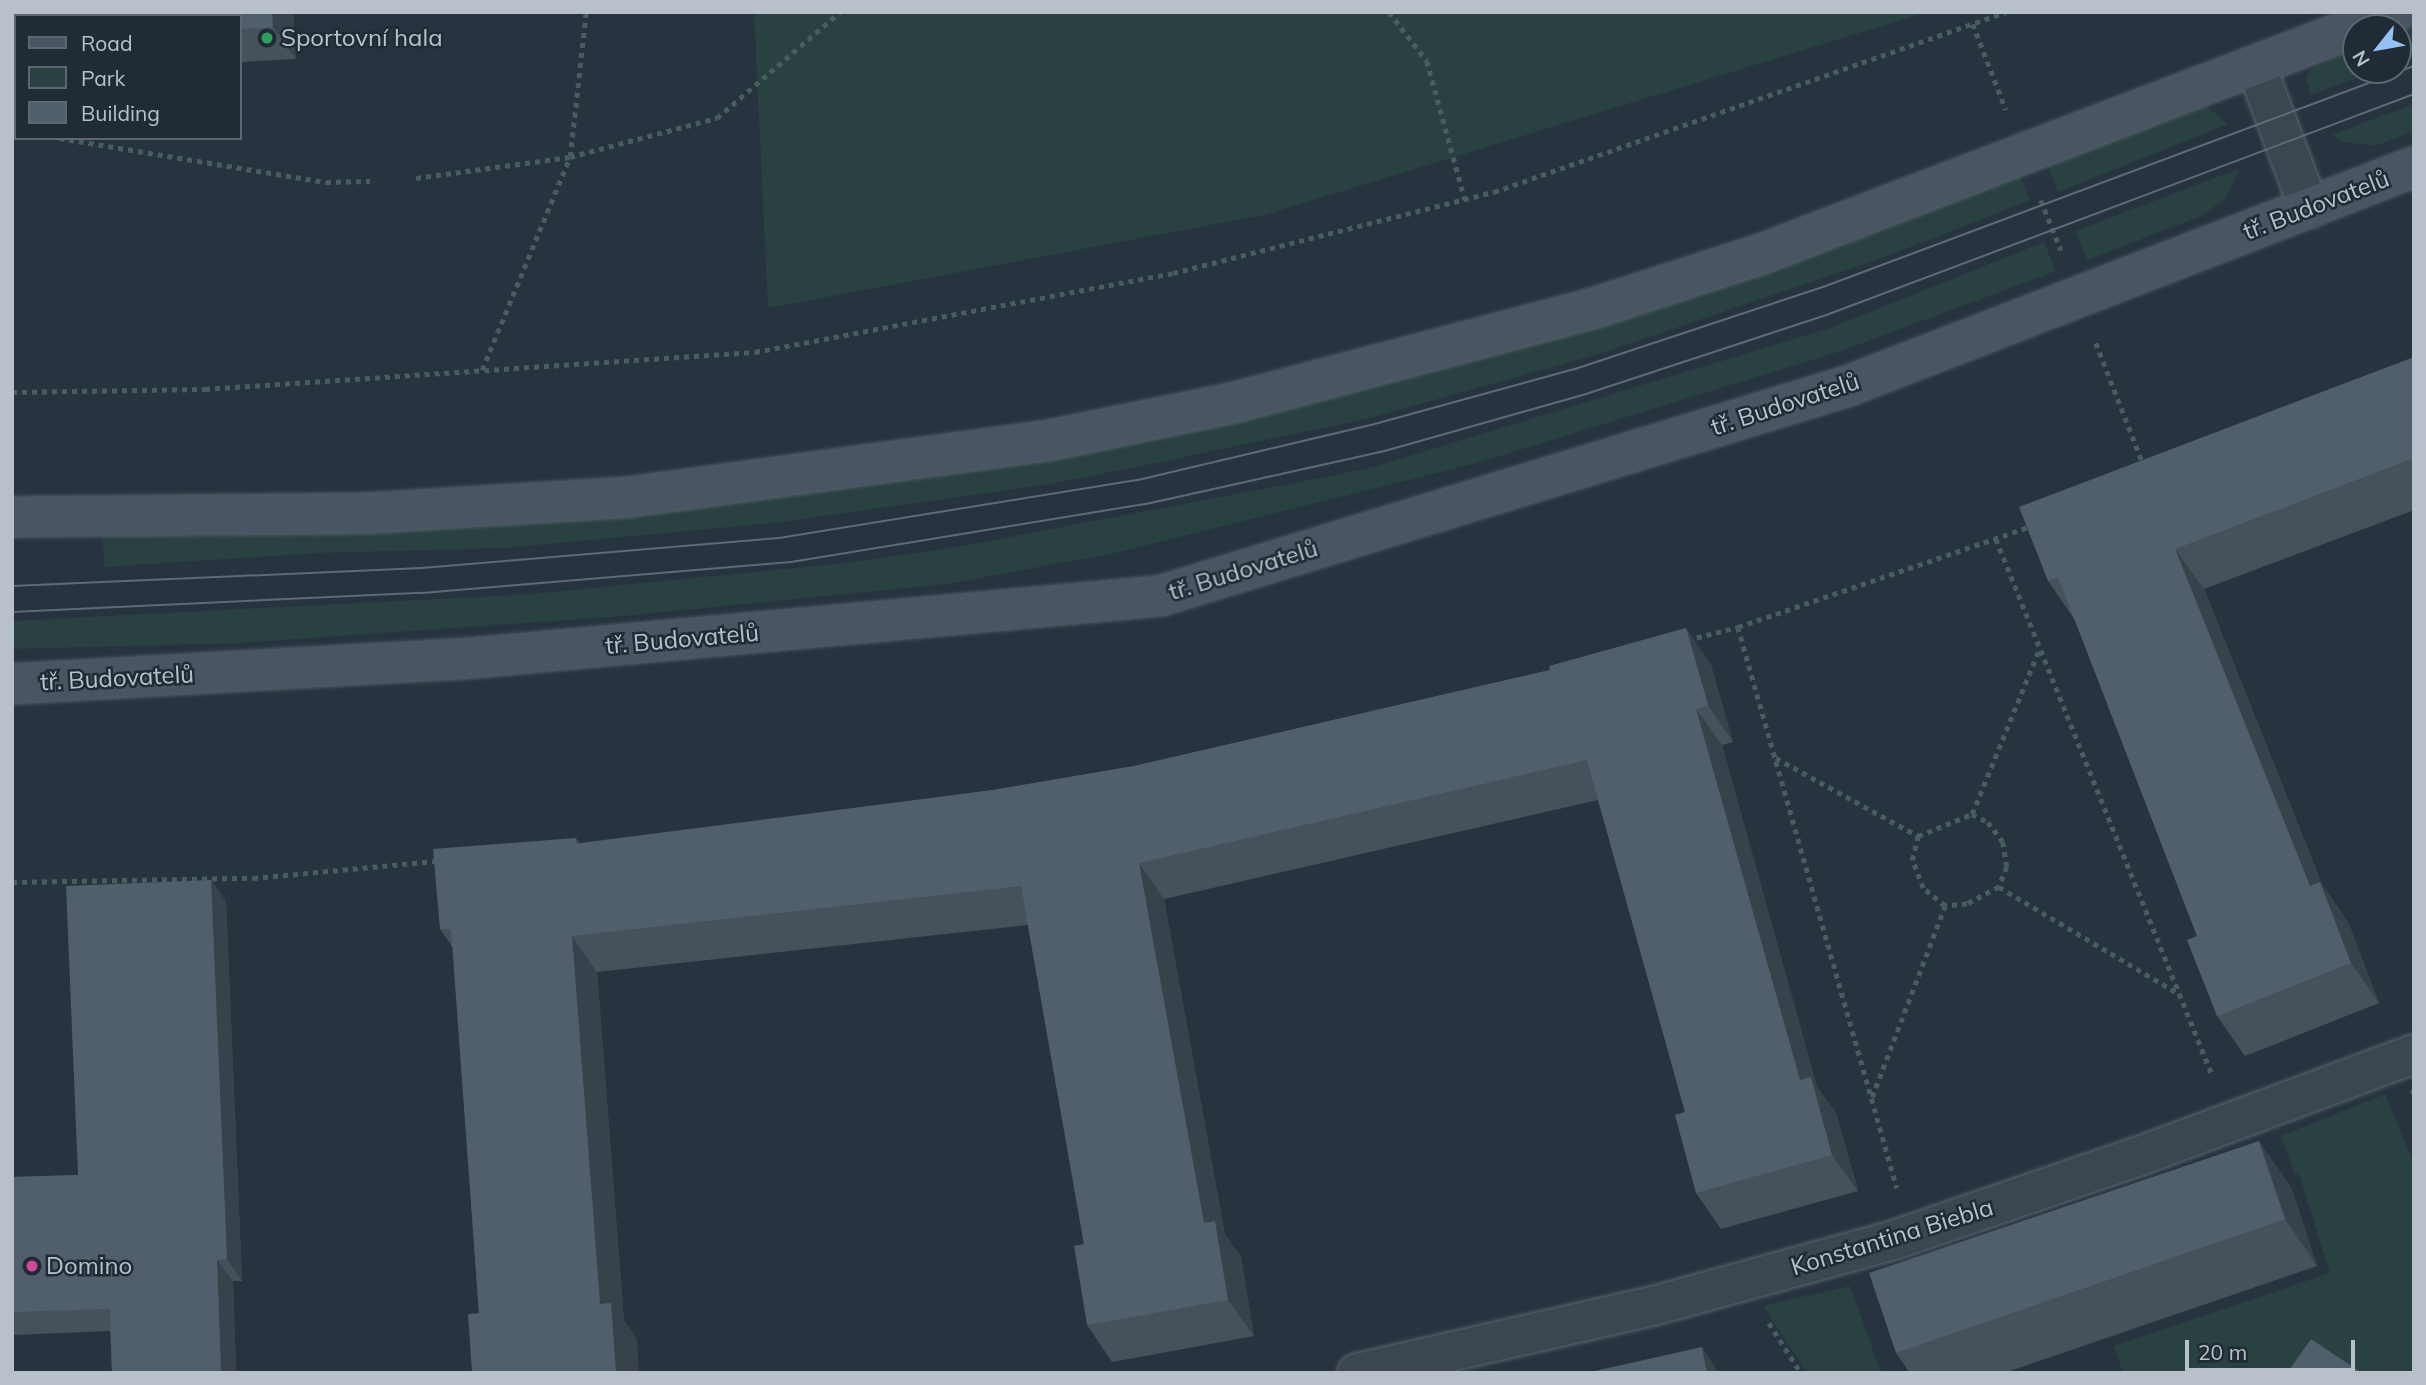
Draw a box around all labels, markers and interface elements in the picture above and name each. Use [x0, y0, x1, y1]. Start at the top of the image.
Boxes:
legend [14, 14, 242, 140]
north arrow [2342, 14, 2412, 84]
place label: Sportovní hala [281, 24, 443, 52]
text: Road [81, 30, 132, 56]
marker: Sportovní hala [259, 30, 275, 46]
text: N [2347, 46, 2375, 71]
text: Park [81, 65, 125, 91]
text: Building [81, 100, 160, 126]
street label: tř. Budovatelů [2239, 164, 2393, 246]
street label: tř. Budovatelů [1707, 366, 1863, 442]
street label: tř. Budovatelů [1165, 534, 1321, 606]
street label: tř. Budovatelů [604, 618, 760, 660]
street label: tř. Budovatelů [39, 660, 195, 696]
street label: Konstantina Biebla [1787, 1193, 1997, 1281]
place label: Domino [46, 1252, 132, 1280]
marker: Domino [24, 1258, 40, 1274]
scale bar [2188, 1326, 2358, 1370]
text: 20 m [2198, 1339, 2247, 1365]

